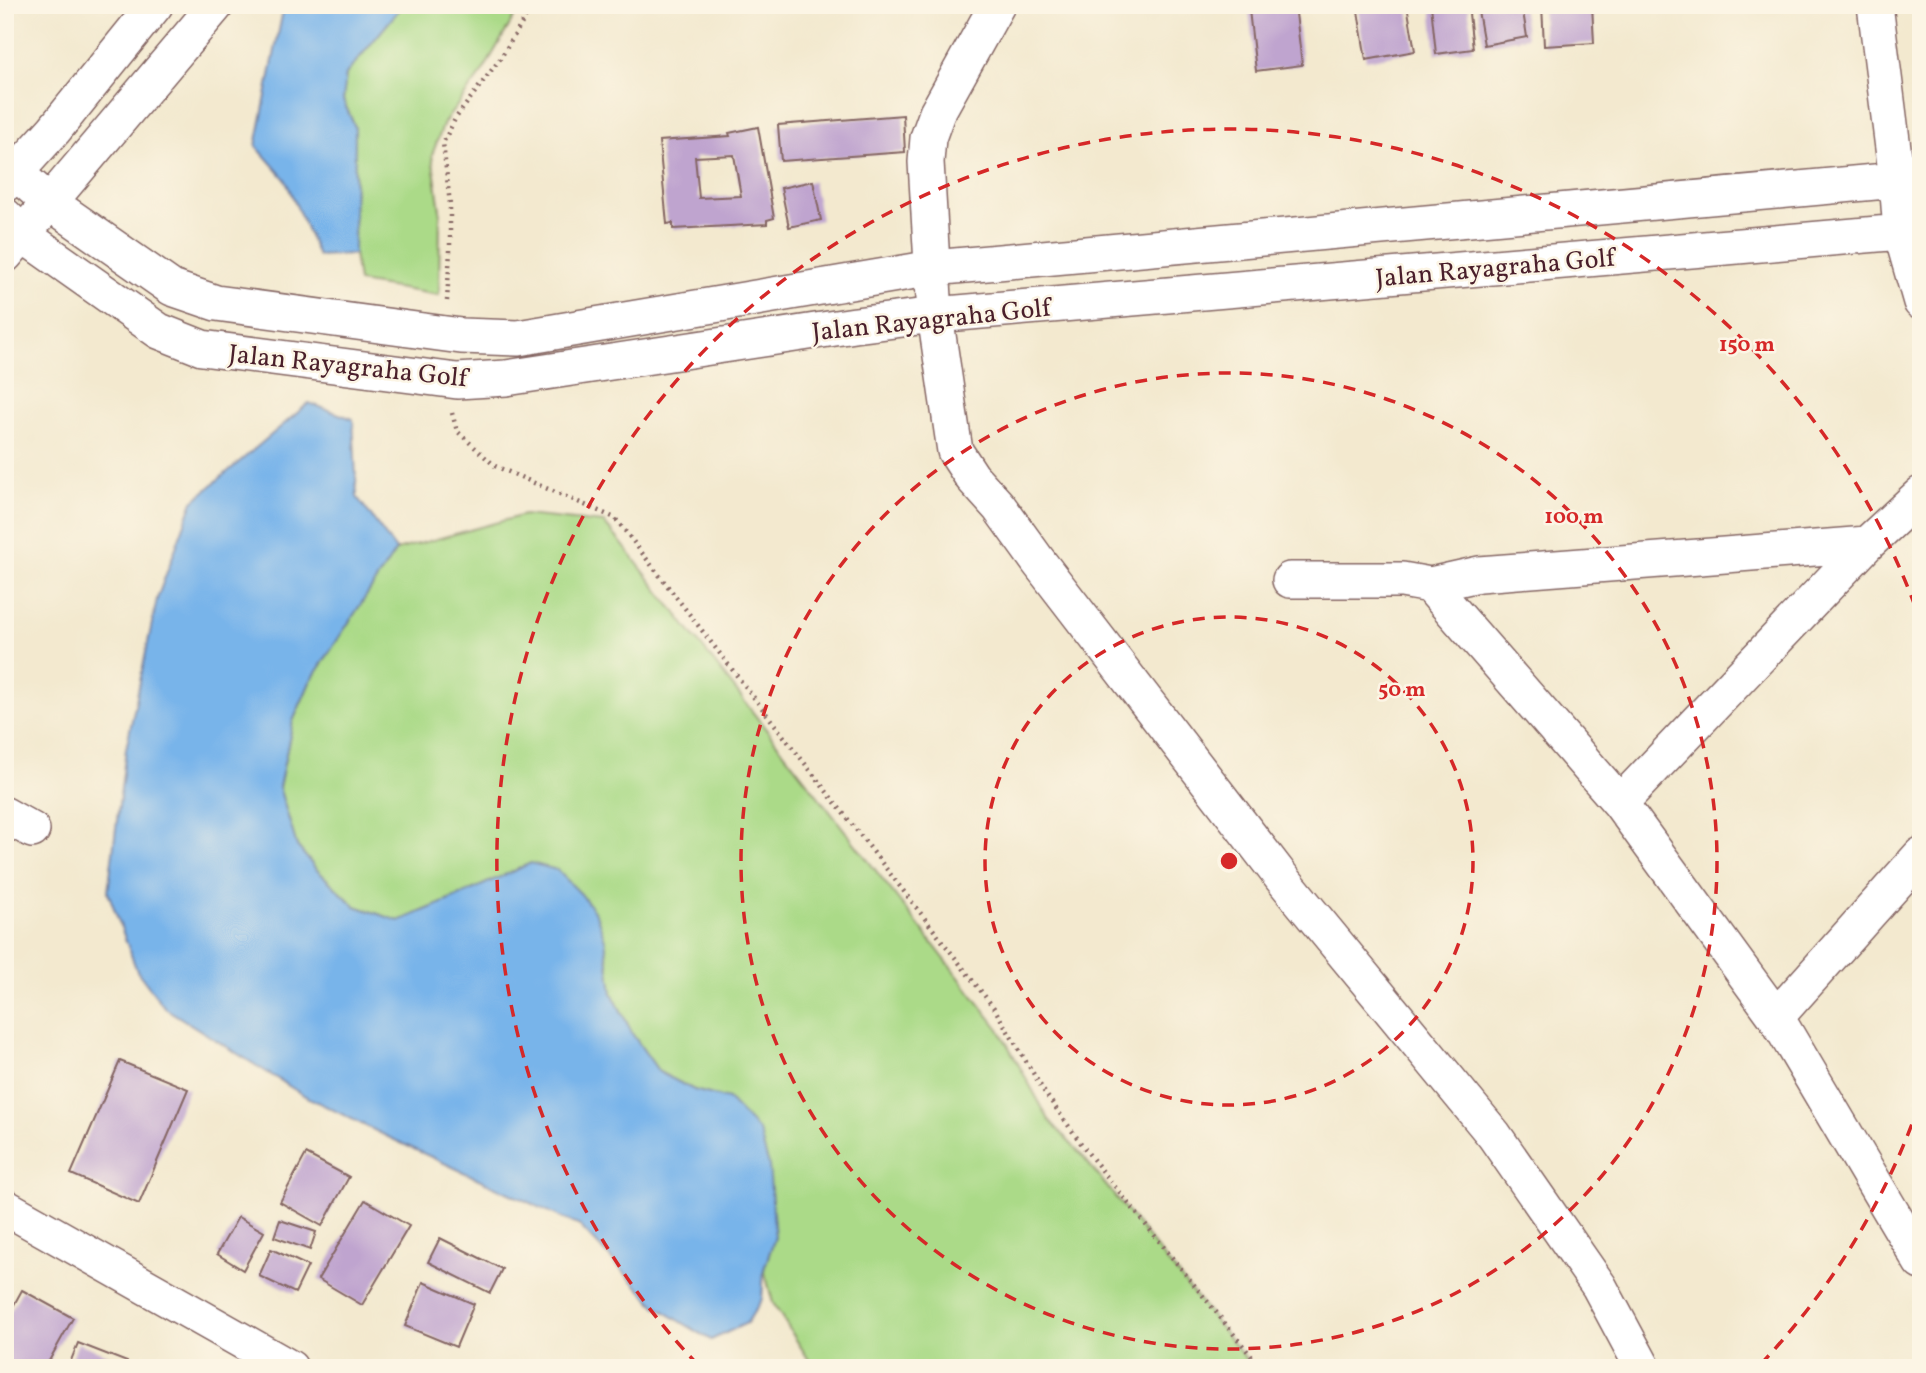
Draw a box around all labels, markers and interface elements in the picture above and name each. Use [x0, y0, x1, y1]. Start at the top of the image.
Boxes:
street label: Jalan Rayagraha Golf [1374, 240, 1618, 297]
street label: Jalan Rayagraha Golf [810, 290, 1054, 351]
text: 150 m [1719, 331, 1775, 360]
street label: Jalan Rayagraha Golf [227, 337, 471, 398]
text: 100 m [1544, 503, 1604, 532]
text: 50 m [1378, 676, 1426, 705]
centre of rings [1217, 849, 1241, 873]

